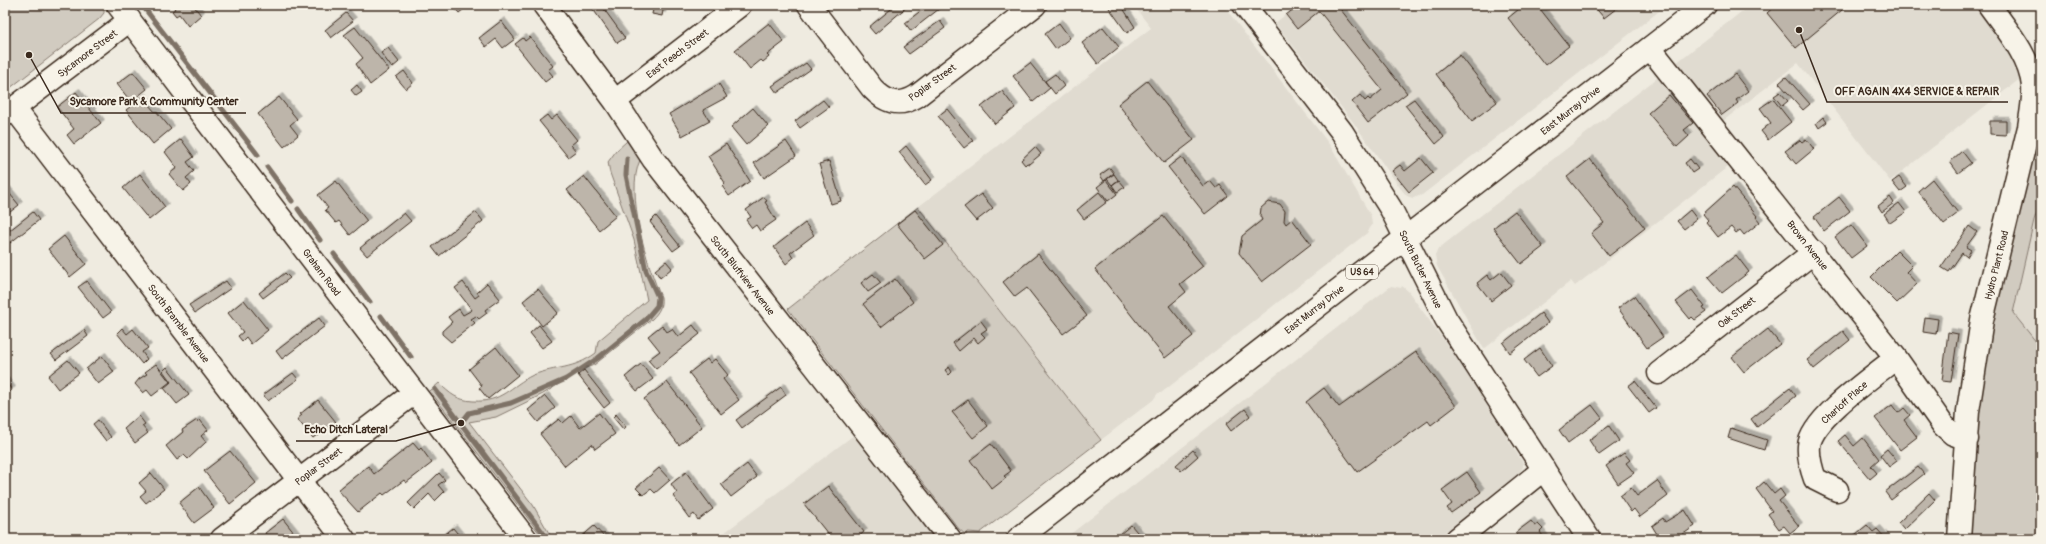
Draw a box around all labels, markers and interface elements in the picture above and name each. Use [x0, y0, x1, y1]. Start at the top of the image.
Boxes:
street label: East Peach Street [644, 26, 712, 81]
street label: Sycamore Street [55, 27, 121, 80]
street label: Poplar Street [907, 61, 959, 104]
callout: OFF AGAIN 4X4 SERVICE & REPAIR [1827, 79, 2008, 102]
street label: East Murray Drive [1538, 84, 1603, 138]
text: OFF AGAIN 4X4 SERVICE & REPAIR [1835, 85, 2000, 98]
callout: Sycamore Park & Community Center [61, 90, 246, 113]
text: Sycamore Park & Community Center [70, 95, 240, 108]
street label: Brown Avenue [1784, 218, 1830, 273]
street label: South Butler Avenue [1396, 228, 1444, 311]
street label: Hydro Plant Road [1983, 229, 2011, 301]
street label: South Bluffview Avenue [707, 233, 777, 318]
street label: Graham Road [300, 247, 343, 299]
road number: US 64 [1346, 265, 1378, 279]
street label: South Bramble Avenue [145, 282, 212, 365]
street label: East Murray Drive [1282, 283, 1347, 337]
street label: Oak Street [1715, 294, 1759, 331]
street label: Charloff Place [1819, 379, 1870, 427]
callout: Echo Ditch Lateral [296, 418, 396, 441]
text: Echo Ditch Lateral [304, 423, 388, 436]
street label: Poplar Street [293, 445, 345, 488]

